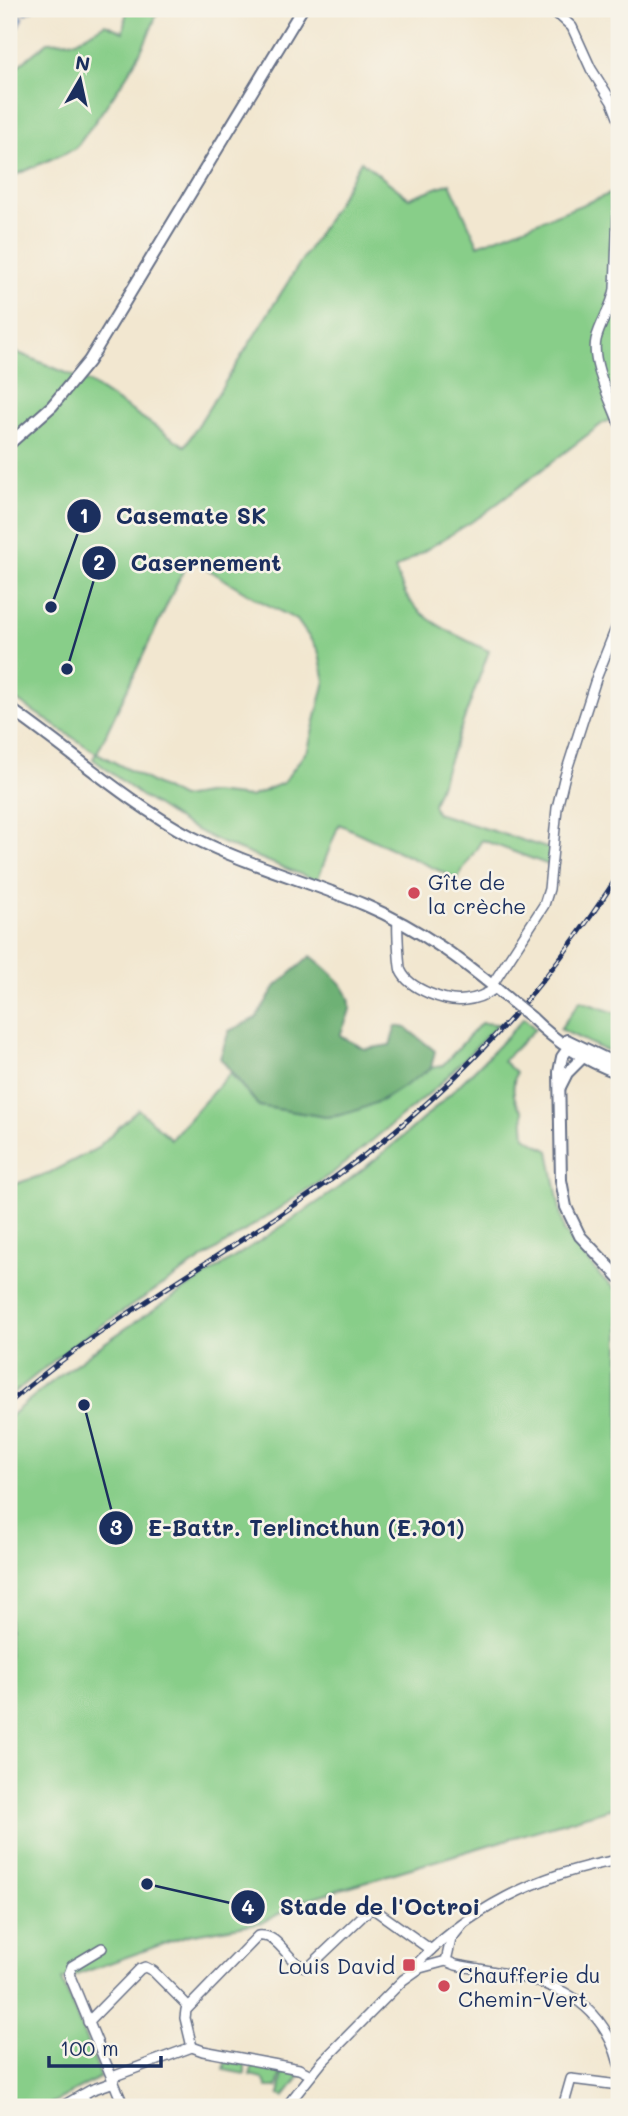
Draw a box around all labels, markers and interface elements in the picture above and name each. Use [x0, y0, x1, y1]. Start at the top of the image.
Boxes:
north arrow [46, 46, 116, 116]
text: N [74, 49, 92, 76]
callout: Casemate SK [67, 494, 280, 538]
text: Casemate SK [116, 500, 266, 530]
text: 1 [79, 501, 89, 528]
callout: Casernement [81, 541, 295, 585]
text: Casernement [131, 547, 281, 577]
text: 2 [93, 548, 105, 575]
place label: Gîte de la crèche [428, 868, 526, 919]
marker: Gîte de la crèche [406, 885, 422, 901]
callout: E-Battr. Terlincthun (E.701) [98, 1506, 478, 1550]
text: E-Battr. Terlincthun (E.701) [147, 1512, 465, 1542]
text: 3 [110, 1513, 122, 1540]
callout: Stade de l'Octroi [231, 1885, 494, 1929]
text: Stade de l'Octroi [280, 1891, 480, 1921]
text: 4 [241, 1893, 255, 1920]
place label: Louis David [278, 1952, 395, 1979]
marker: Louis David [401, 1957, 417, 1973]
place label: Chaufferie du Chemin-Vert [458, 1961, 600, 2012]
marker: Chaufferie du Chemin-Vert [436, 1978, 452, 1994]
scale bar [49, 2025, 161, 2069]
text: 100 m [60, 2034, 119, 2061]

